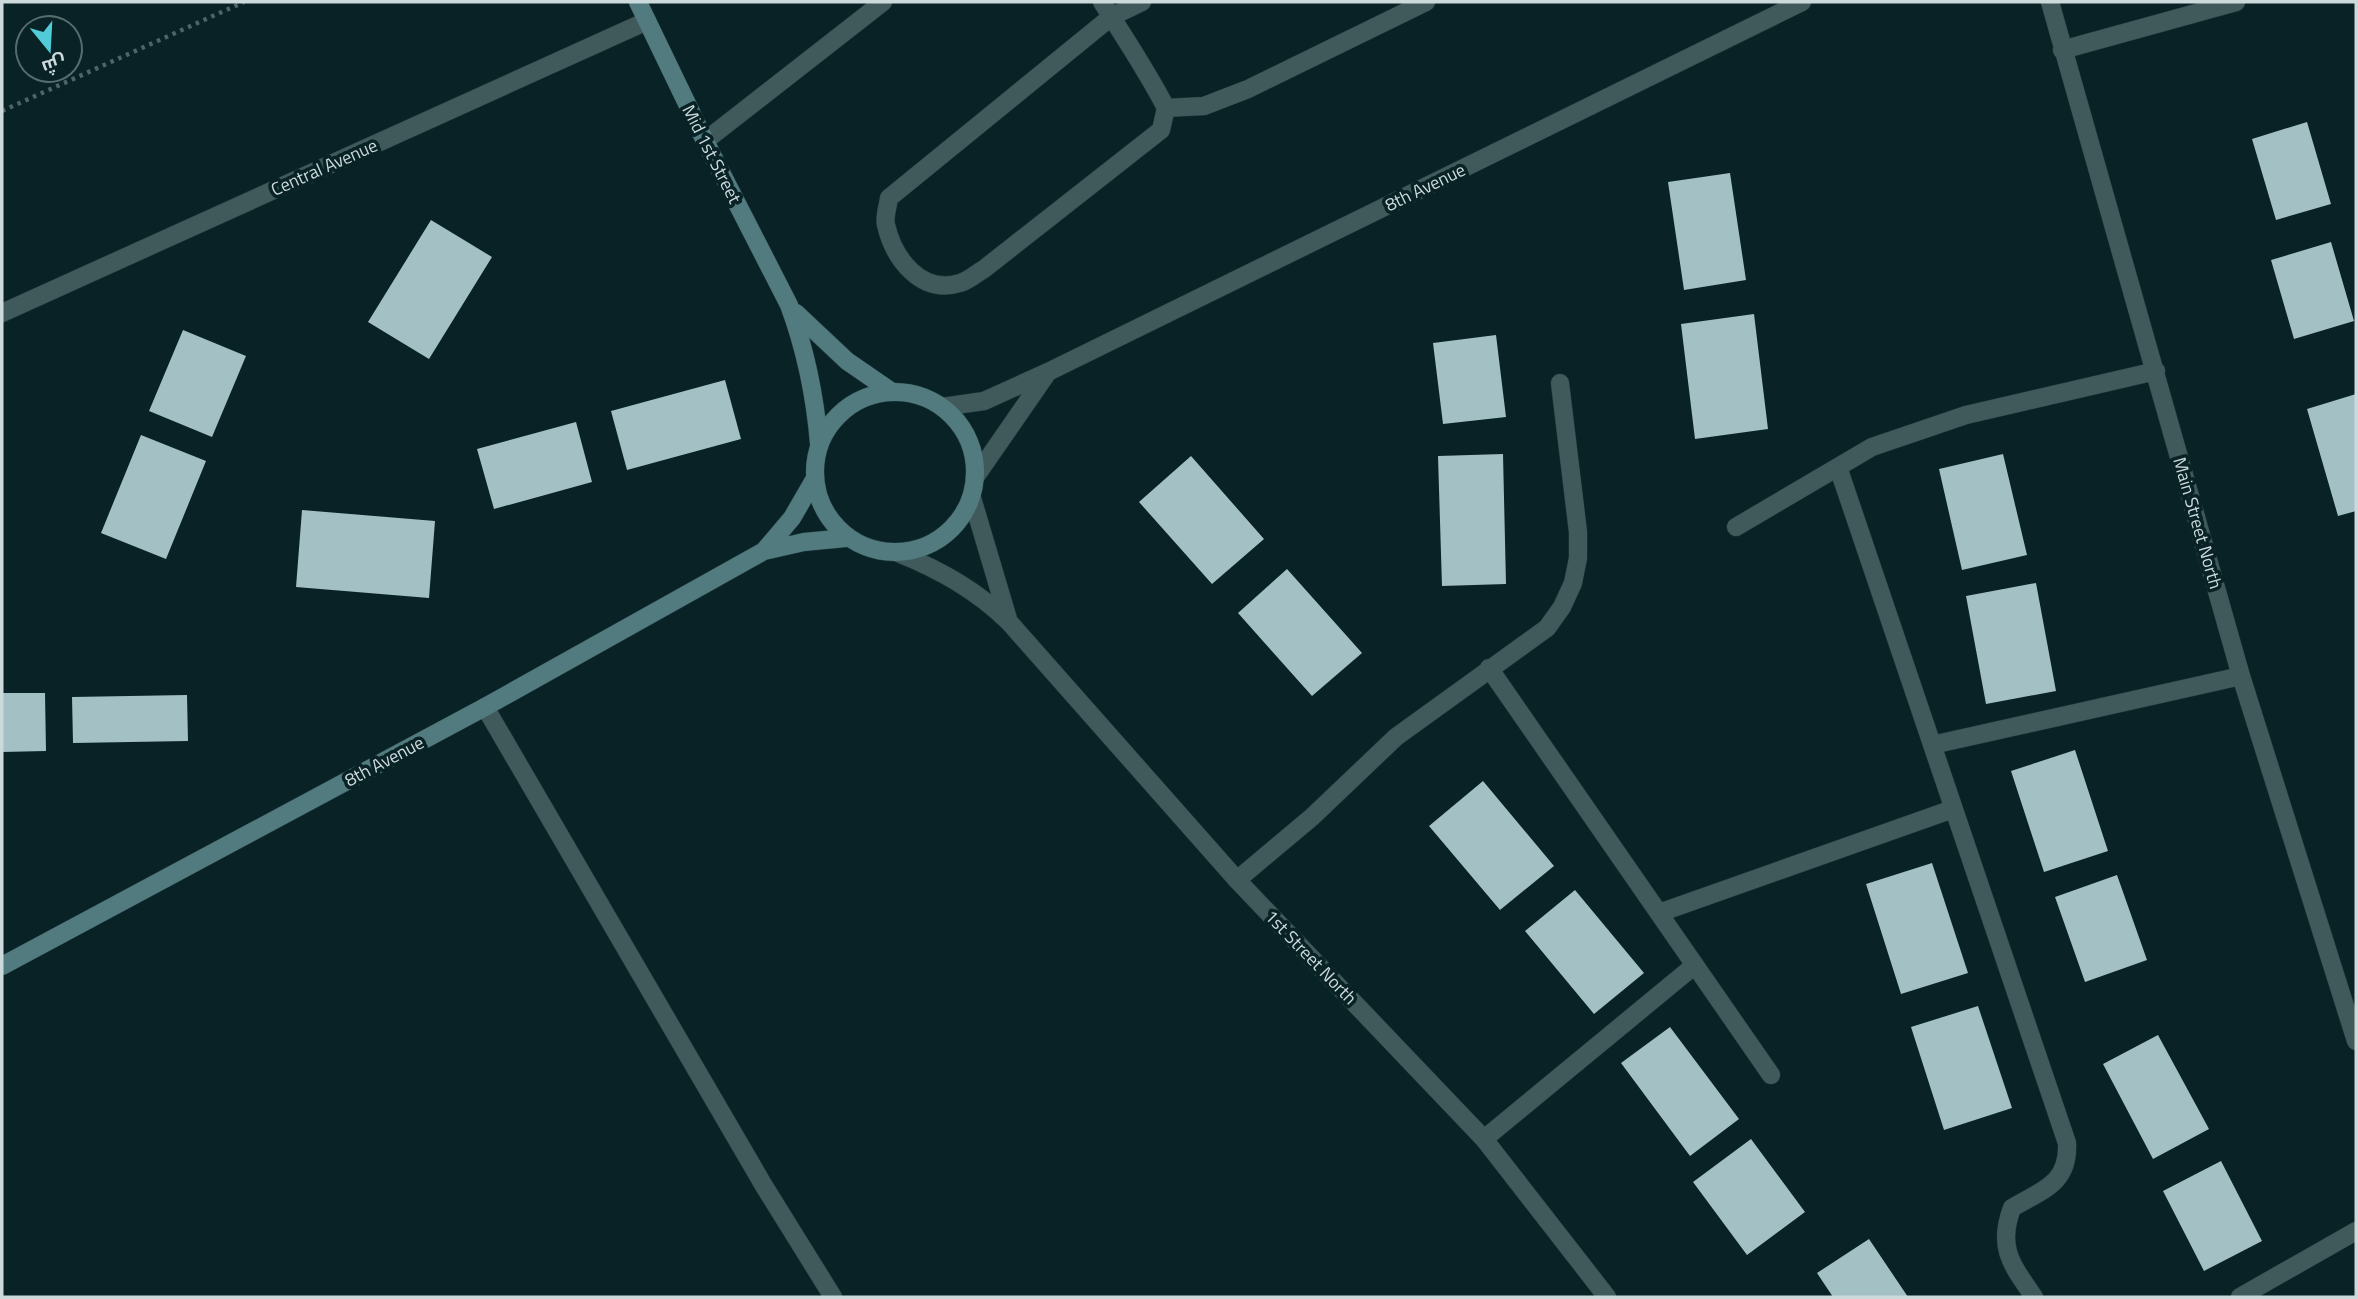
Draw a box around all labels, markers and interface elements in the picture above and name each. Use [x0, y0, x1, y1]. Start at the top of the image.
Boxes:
north arrow [14, 14, 84, 84]
text: ش [38, 48, 70, 83]
street label: Mid 1st Street [676, 100, 749, 209]
street label: Central Avenue [266, 131, 382, 203]
street label: 8th Avenue [1380, 156, 1470, 218]
street label: Main Street North [2166, 454, 2230, 592]
street label: 8th Avenue [340, 729, 428, 793]
street label: 1st Street North [1259, 903, 1363, 1011]

